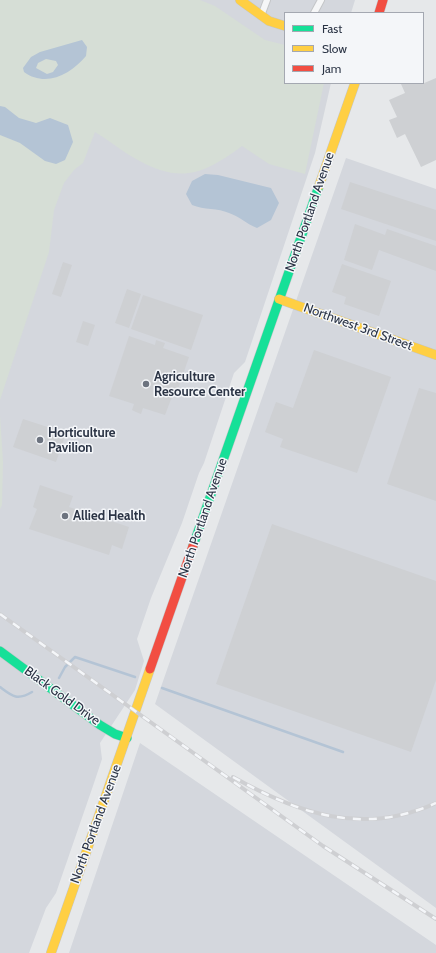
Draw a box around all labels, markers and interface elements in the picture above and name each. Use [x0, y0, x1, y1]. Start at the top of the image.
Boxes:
legend [284, 12, 424, 84]
text: Fast [322, 21, 342, 36]
text: Slow [322, 41, 347, 56]
text: Jam [322, 61, 341, 76]
street label: North Portland Avenue [282, 150, 338, 274]
street label: Northwest 3rd Street [301, 300, 415, 354]
place label: Agriculture Resource Center [154, 369, 245, 400]
marker: Agriculture Resource Center [141, 379, 151, 389]
place label: Horticulture Pavilion [48, 425, 116, 456]
marker: Horticulture Pavilion [35, 435, 45, 445]
street label: North Portland Avenue [175, 456, 231, 580]
place label: Allied Health [73, 508, 145, 524]
marker: Allied Health [60, 511, 70, 521]
street label: Black Gold Drive [21, 663, 103, 729]
street label: North Portland Avenue [67, 762, 125, 886]

